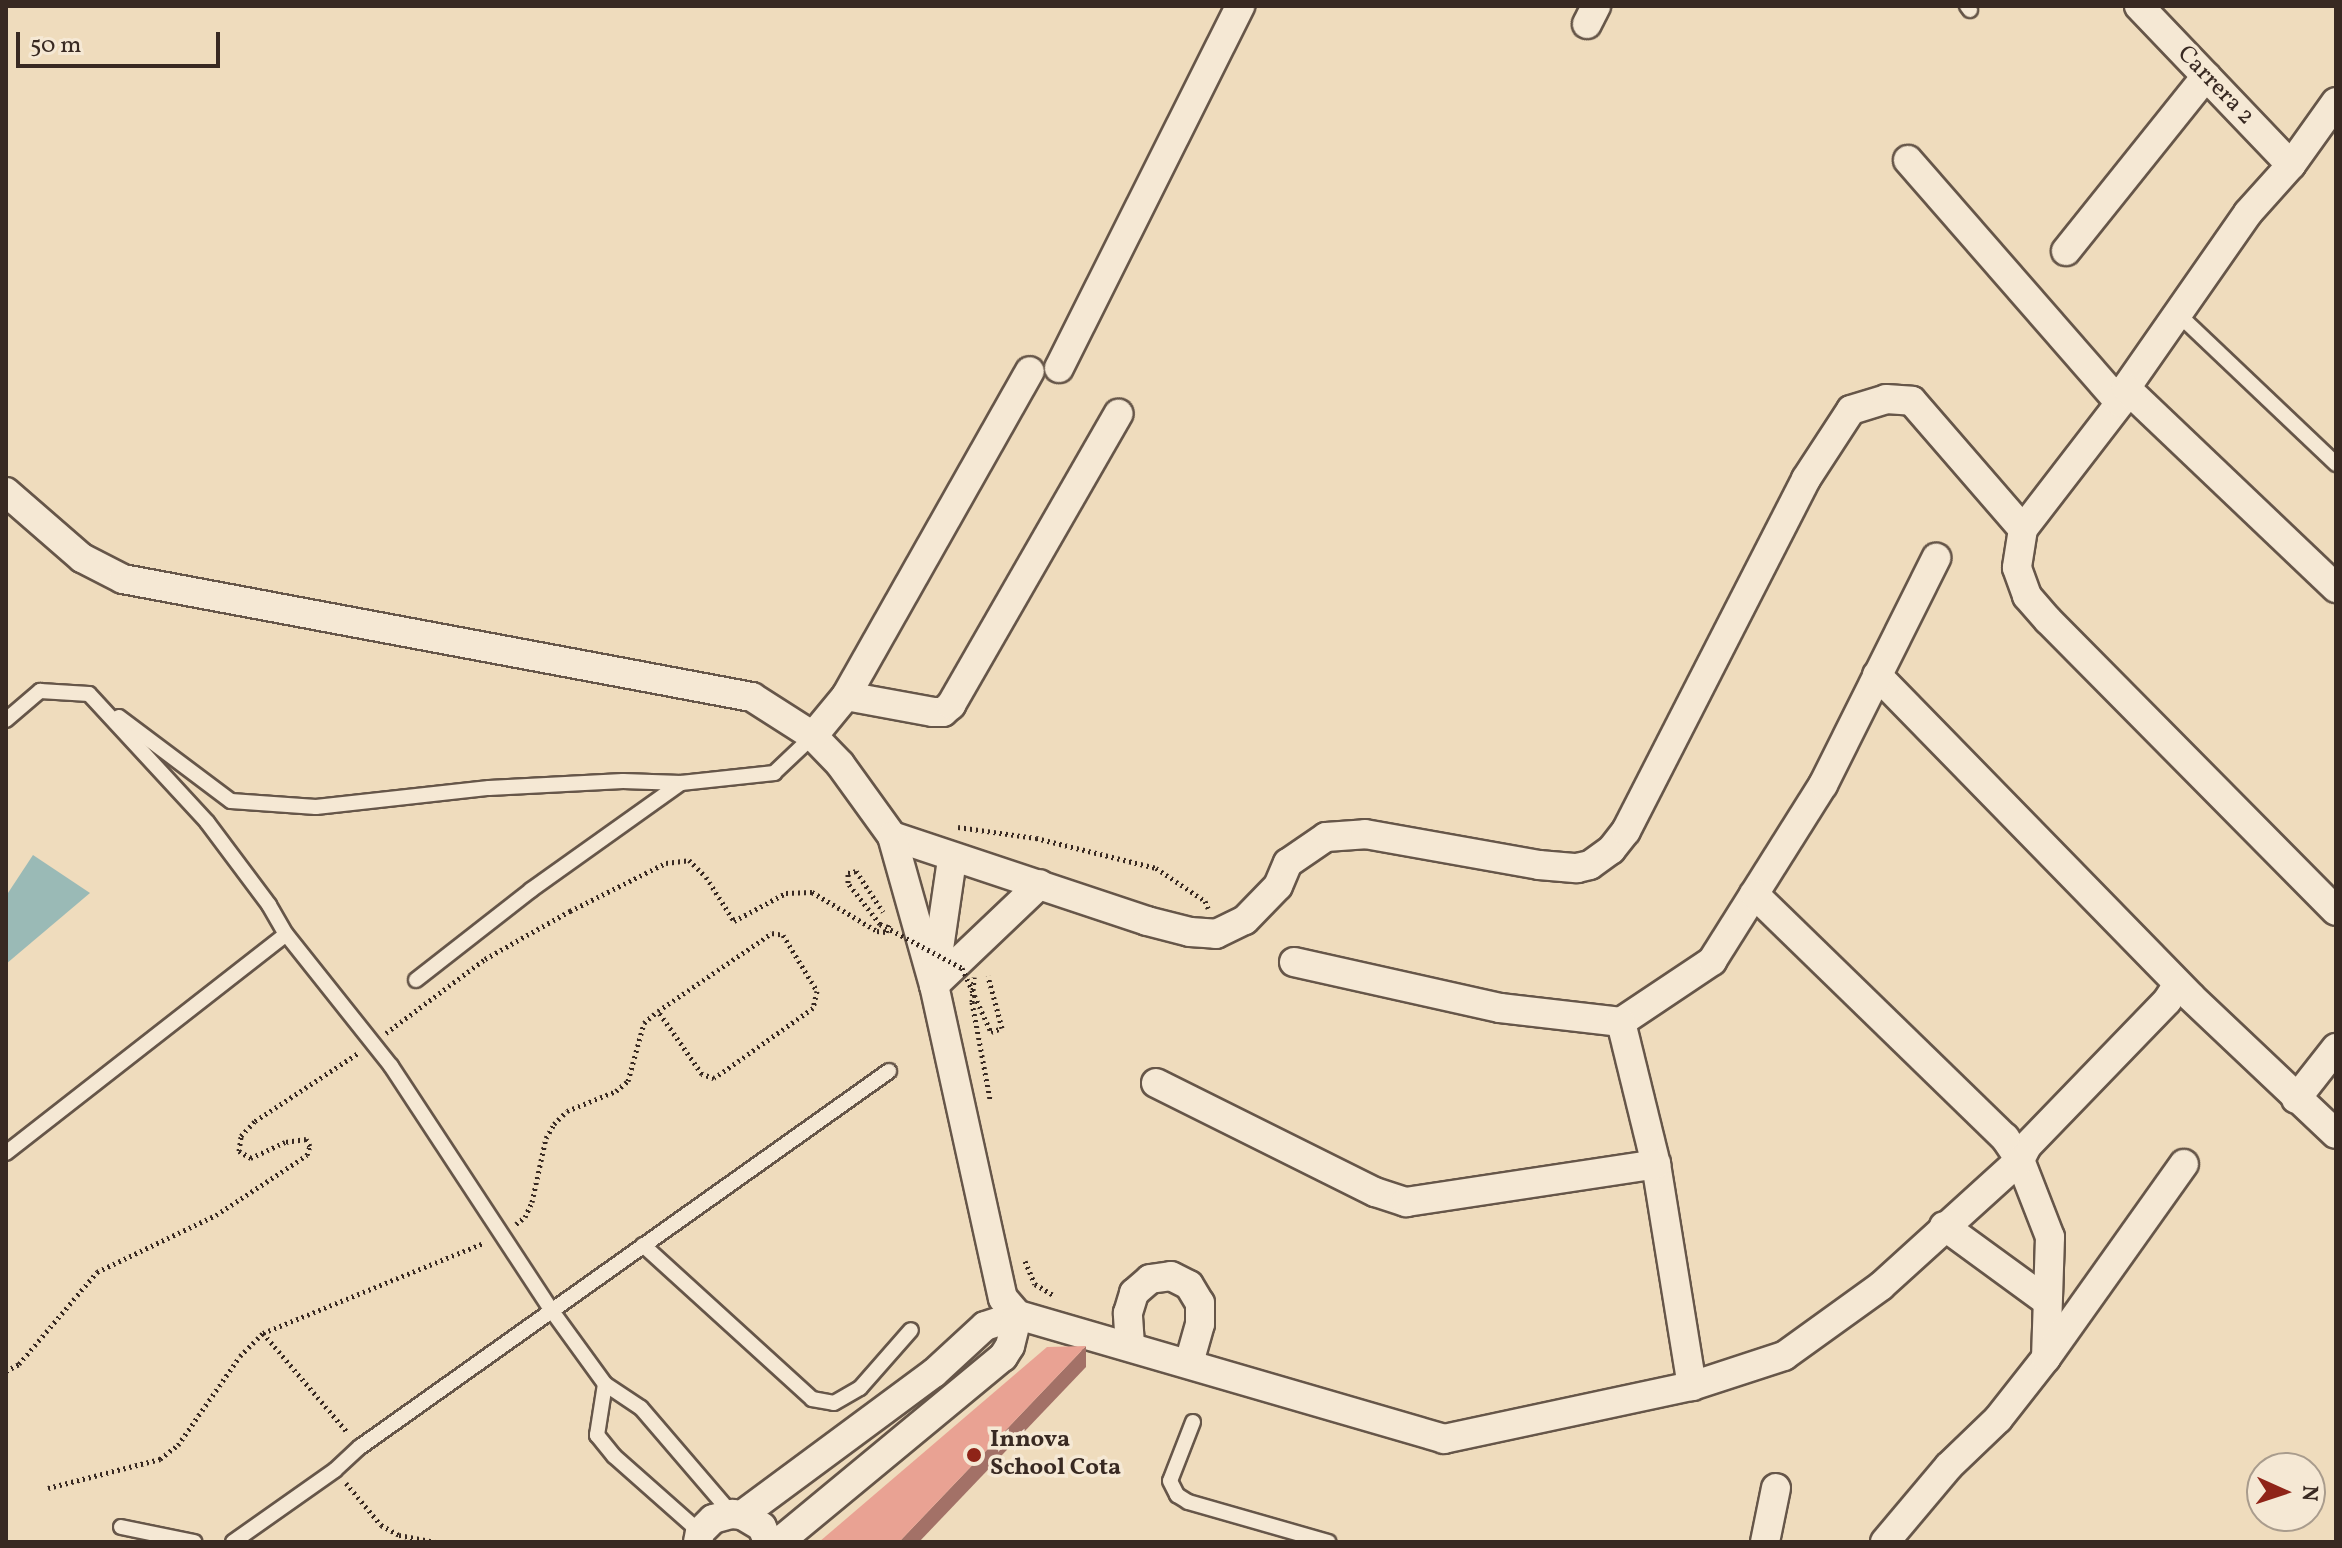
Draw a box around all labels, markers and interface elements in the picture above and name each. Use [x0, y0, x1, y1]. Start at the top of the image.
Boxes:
scale bar [20, 16, 224, 66]
text: 50 m [30, 29, 82, 63]
street label: Carrera 2 [2170, 40, 2260, 132]
place label: Innova School Cota [990, 1427, 1121, 1483]
marker: Innova School Cota [965, 1446, 983, 1464]
north arrow [2246, 1452, 2326, 1532]
text: N [2293, 1484, 2324, 1502]

